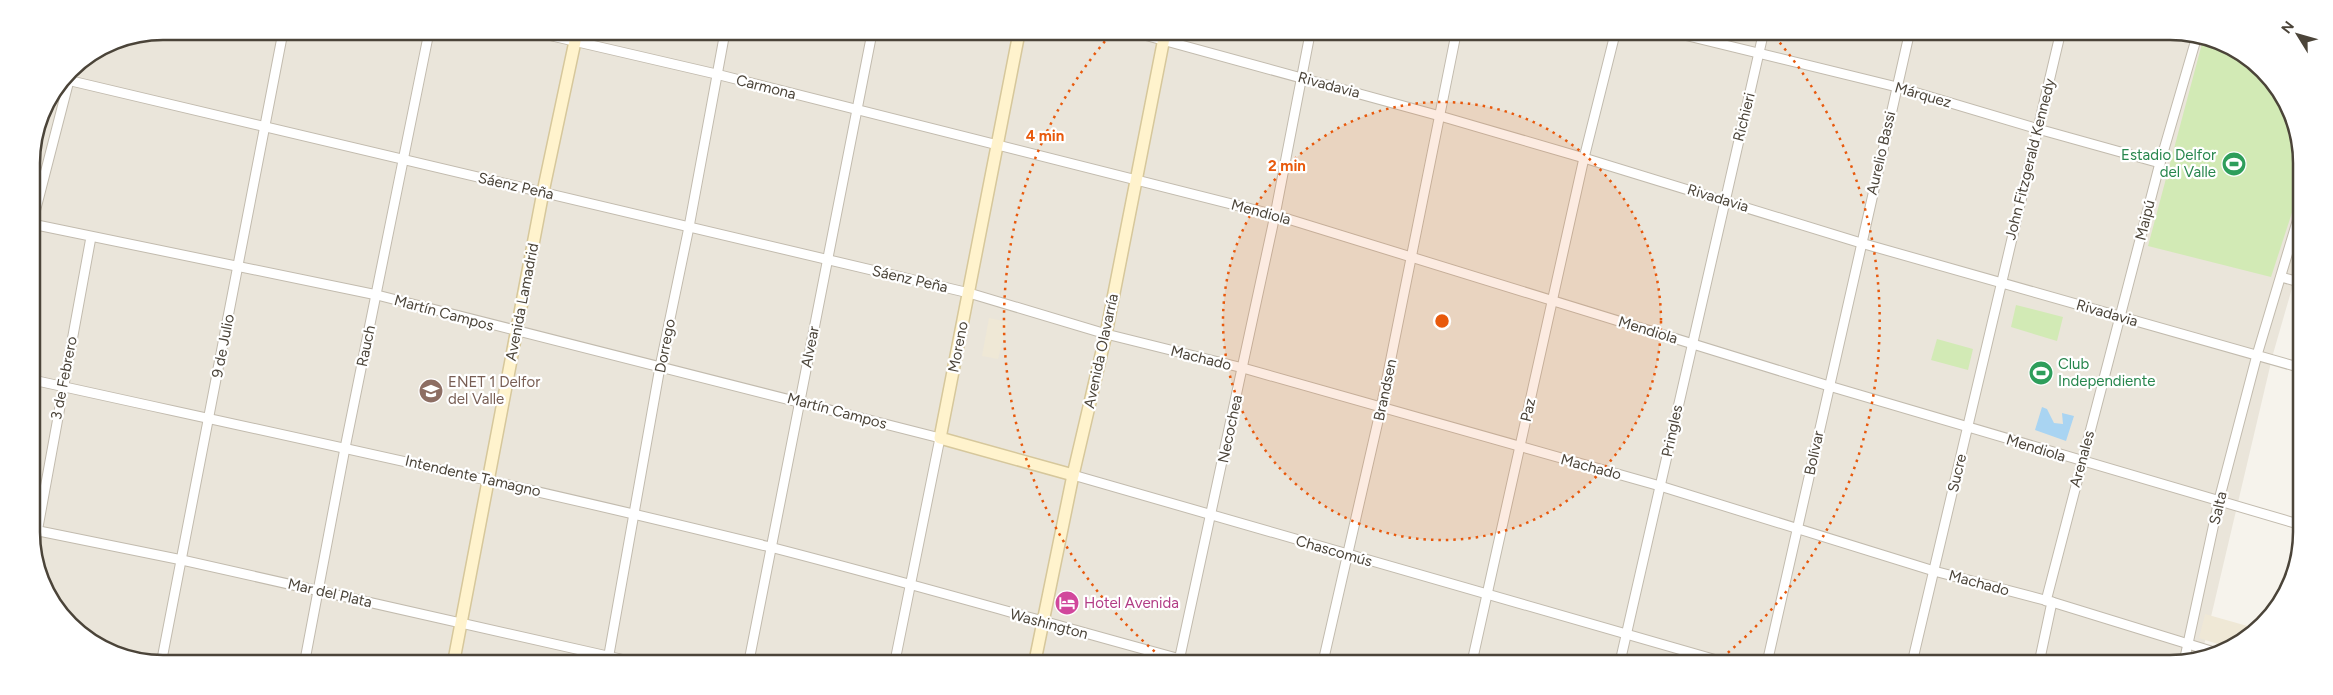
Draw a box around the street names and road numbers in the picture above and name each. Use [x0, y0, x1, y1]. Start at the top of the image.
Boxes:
street label: Rivadavia [1296, 68, 1362, 102]
street label: Carmona [734, 71, 798, 103]
street label: John Fitzgerald Kennedy [2001, 76, 2059, 242]
street label: Márquez [1893, 78, 1953, 112]
street label: Richieri [1729, 91, 1759, 143]
street label: Aurelio Bassi [1863, 109, 1899, 197]
street label: Sáenz Peña [476, 169, 556, 203]
street label: Rivadavia [1685, 180, 1751, 216]
street label: Mendiola [1229, 195, 1293, 229]
street label: Maipú [2131, 198, 2159, 242]
street label: Avenida Lamadrid [502, 241, 542, 363]
street label: Sáenz Peña [870, 262, 950, 296]
street label: Martín Campos [392, 291, 496, 335]
street label: Avenida Olavarría [1080, 292, 1122, 410]
street label: Rivadavia [2074, 296, 2140, 330]
street label: 9 de Julio [208, 312, 238, 379]
street label: Mendiola [1616, 312, 1680, 348]
street label: Dorrego [651, 317, 679, 375]
street label: Moreno [944, 320, 972, 374]
street label: Rauch [353, 324, 379, 368]
street label: Alvear [797, 325, 823, 369]
street label: 3 de Febrero [47, 334, 81, 421]
street label: Machado [1169, 342, 1234, 374]
street label: Brandsen [1370, 358, 1400, 422]
street label: Martín Campos [785, 389, 889, 433]
street label: Necochea [1214, 393, 1246, 465]
street label: Paz [1517, 396, 1539, 424]
street label: Pringles [1658, 403, 1686, 459]
street label: Bolívar [1801, 429, 1827, 477]
street label: Arenales [2066, 429, 2098, 489]
street label: Mendiola [2004, 430, 2068, 466]
street label: Machado [1559, 450, 1624, 484]
street label: Intendente Tamagno [403, 452, 543, 500]
street label: Sucre [1944, 452, 1970, 494]
street label: Salta [2205, 490, 2231, 526]
street label: Chascomús [1294, 531, 1374, 571]
street label: Machado [1947, 566, 2012, 600]
street label: Mar del Plata [286, 575, 374, 611]
street label: Washington [1008, 605, 1090, 643]

